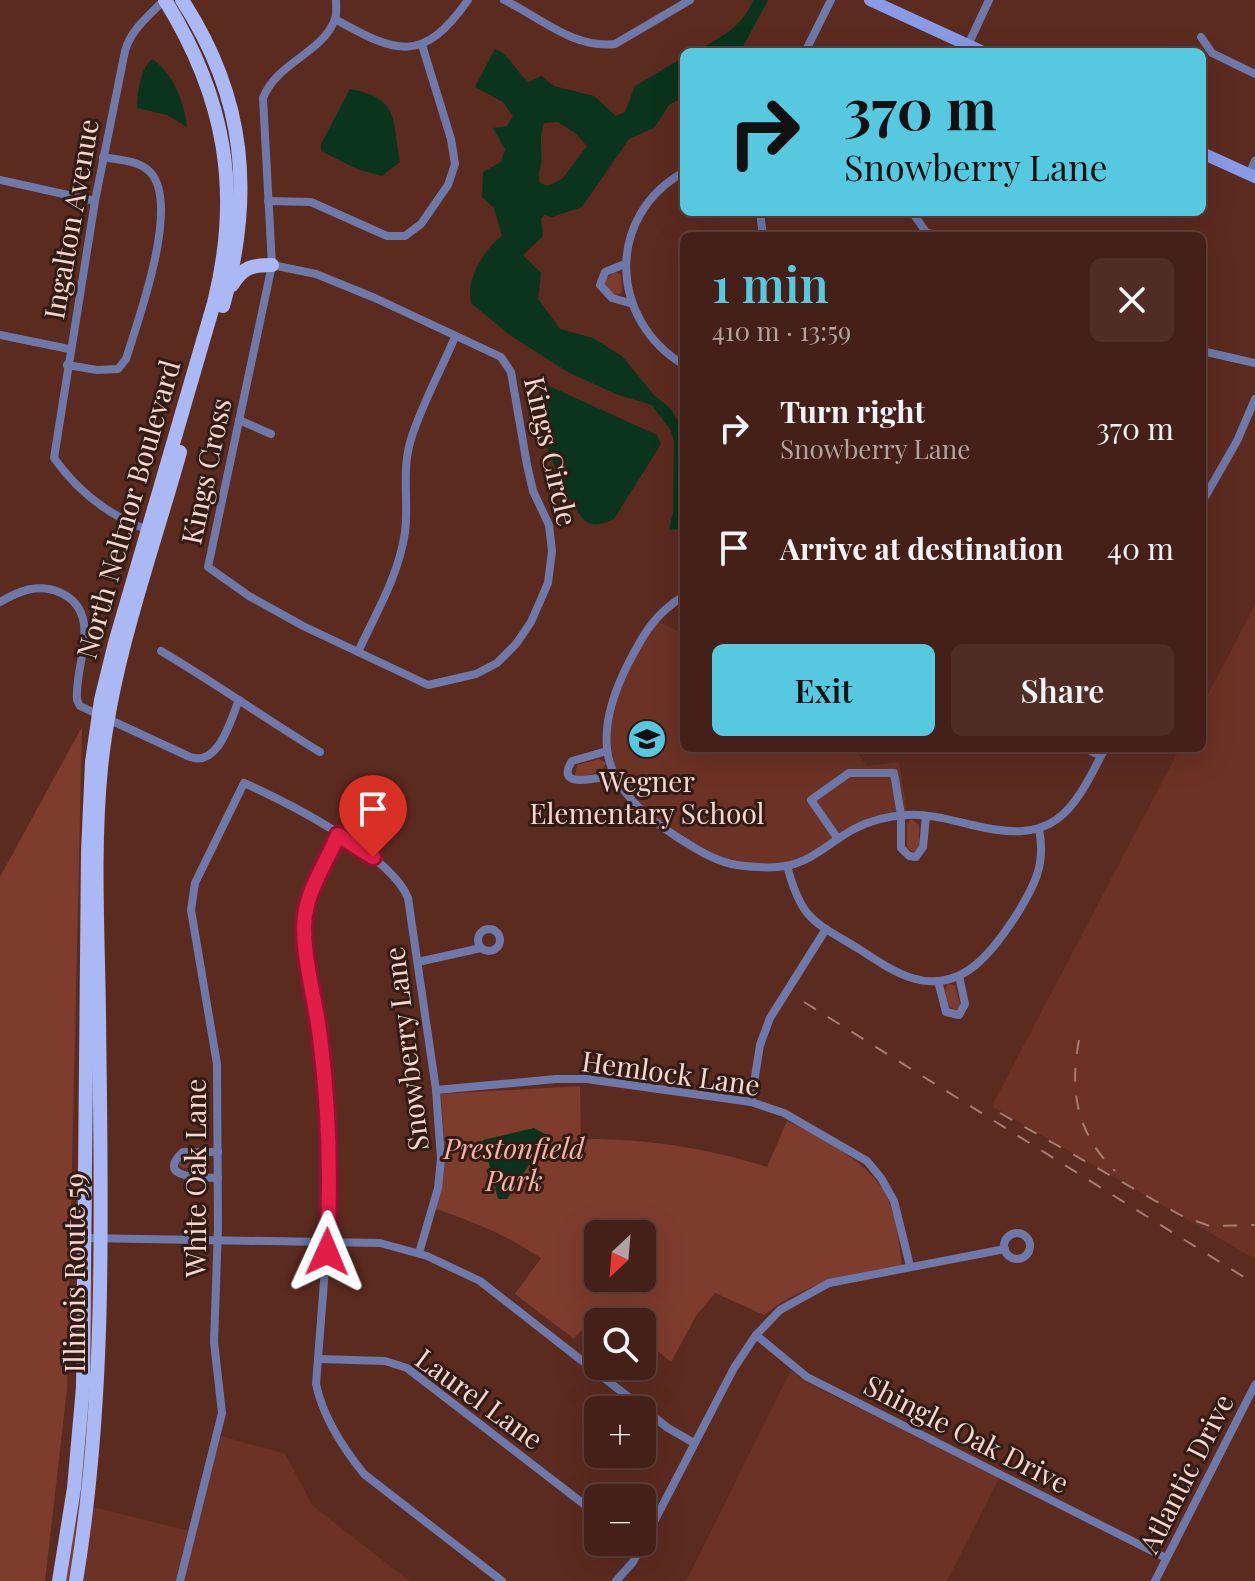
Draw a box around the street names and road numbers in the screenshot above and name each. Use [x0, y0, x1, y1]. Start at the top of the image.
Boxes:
street label: Ingalton Avenue [34, 116, 106, 322]
street label: North Neltnor Boulevard [67, 355, 187, 663]
street label: Kings Circle [517, 373, 587, 529]
street label: Kings Cross [171, 394, 239, 548]
street label: Snowberry Lane [374, 945, 436, 1153]
street label: Hemlock Lane [579, 1041, 763, 1103]
street label: White Oak Lane [176, 1079, 213, 1278]
street label: Illinois Route 59 [55, 1173, 92, 1373]
street label: Laurel Lane [409, 1339, 551, 1457]
street label: Shingle Oak Drive [858, 1365, 1076, 1501]
street label: Atlantic Drive [1129, 1387, 1241, 1560]

